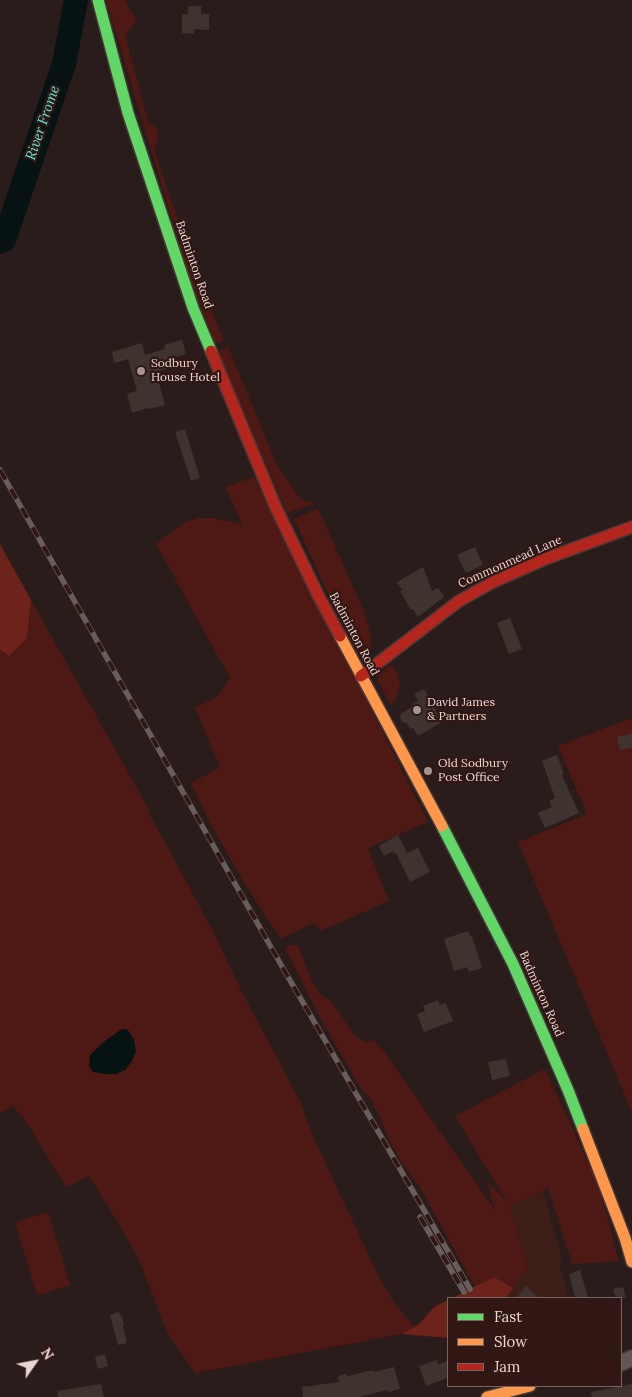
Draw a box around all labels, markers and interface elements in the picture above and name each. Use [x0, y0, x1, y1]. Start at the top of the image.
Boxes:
water label: River Frome [22, 84, 64, 162]
street label: Badminton Road [172, 219, 216, 311]
place label: Sodbury House Hotel [151, 357, 220, 385]
marker: Sodbury House Hotel [135, 365, 147, 377]
street label: Commonmead Lane [456, 533, 564, 591]
street label: Badminton Road [326, 590, 382, 678]
place label: David James & Partners [427, 696, 495, 724]
marker: David James & Partners [411, 704, 423, 716]
place label: Old Sodbury Post Office [438, 757, 508, 785]
marker: Old Sodbury Post Office [422, 765, 434, 777]
street label: Badminton Road [516, 949, 566, 1039]
legend [447, 1297, 622, 1387]
text: Fast [494, 1307, 522, 1326]
text: Slow [494, 1332, 527, 1351]
north arrow [10, 1337, 60, 1387]
text: N [37, 1344, 58, 1363]
text: Jam [494, 1357, 521, 1376]

